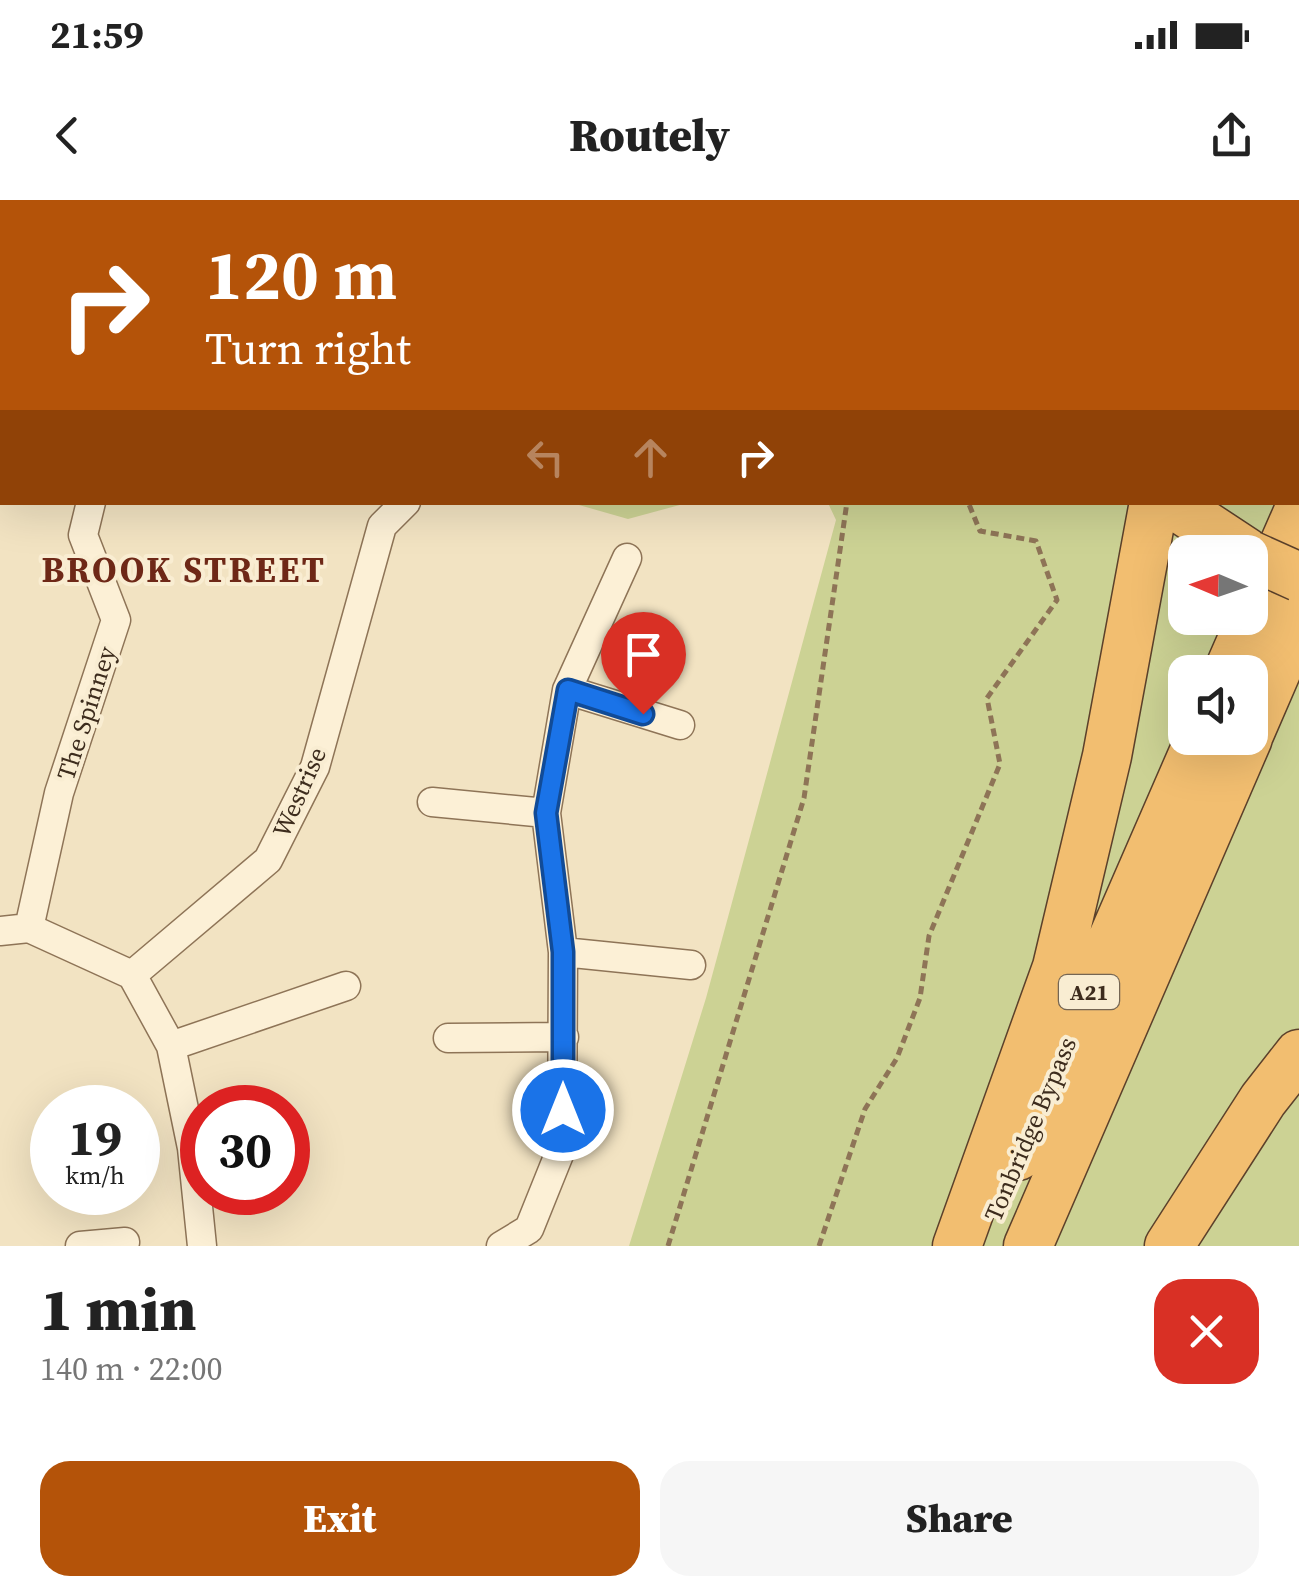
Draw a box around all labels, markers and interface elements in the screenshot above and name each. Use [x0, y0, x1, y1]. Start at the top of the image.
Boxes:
text: 21:59 [50, 9, 144, 61]
text: Routely [569, 104, 730, 166]
icon: back [40, 108, 95, 163]
icon: share [1204, 108, 1259, 163]
text: 120 m [205, 226, 397, 322]
icon: right [40, 240, 170, 370]
text: Turn right [205, 317, 411, 379]
icon: left [518, 430, 573, 485]
icon: ahead [623, 430, 678, 485]
icon: right [728, 430, 783, 485]
north arrow [1168, 535, 1268, 635]
map controls [1168, 535, 1268, 755]
district label: BROOK STREET [42, 546, 326, 594]
pin [601, 612, 686, 715]
icon: arrive [616, 627, 671, 682]
street label: The Spinney [48, 642, 124, 784]
button: sound [1168, 655, 1268, 755]
street label: Westrise [264, 741, 334, 843]
road number: A21 [1059, 975, 1119, 1009]
street label: Tonbridge Bypass [976, 1032, 1084, 1226]
position arrow [511, 1058, 615, 1162]
speed limit sign: 30 [180, 1085, 310, 1215]
text: 19 [68, 1103, 122, 1172]
text: km/h [65, 1158, 125, 1192]
text: 1 min [40, 1268, 196, 1350]
button: close [1154, 1279, 1259, 1384]
text: 140 m · 22:00 [40, 1347, 222, 1391]
button: Exit [40, 1461, 640, 1576]
button: Share [660, 1461, 1259, 1576]

